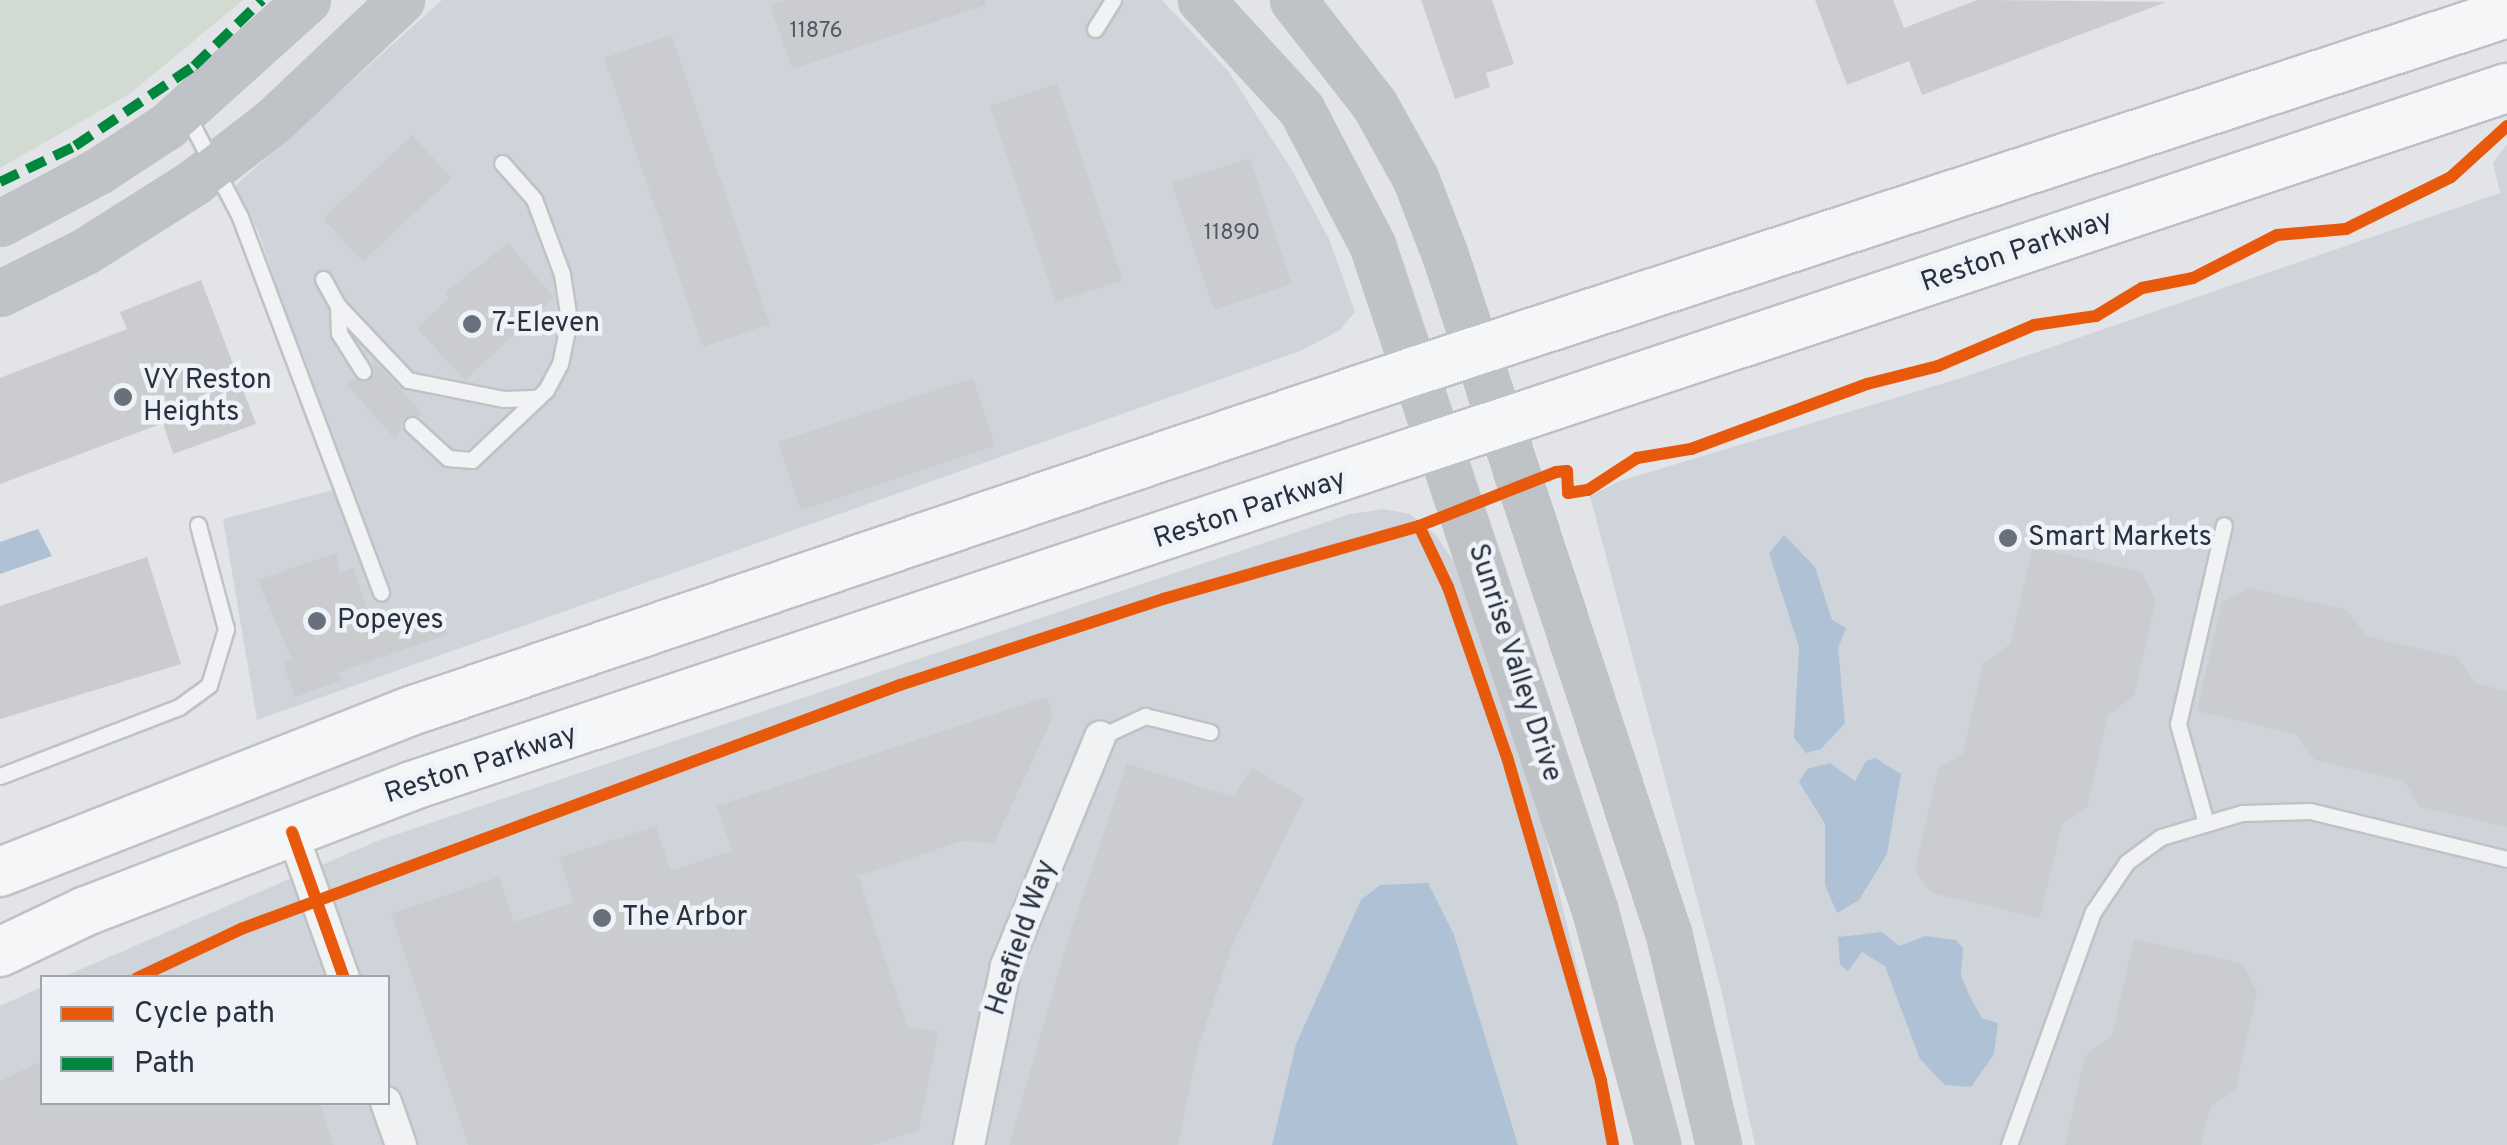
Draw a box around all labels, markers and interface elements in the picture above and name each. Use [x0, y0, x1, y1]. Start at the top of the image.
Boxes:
house number: 11876 [789, 19, 843, 45]
street label: Reston Parkway [1917, 204, 2117, 300]
house number: 11890 [1204, 221, 1260, 247]
place label: 7-Eleven [492, 307, 600, 341]
marker: 7-Eleven [461, 313, 483, 335]
place label: VY Reston Heights [143, 364, 273, 430]
marker: VY Reston Heights [112, 386, 134, 408]
street label: Reston Parkway [1150, 463, 1350, 557]
place label: Smart Markets [2028, 521, 2212, 555]
marker: Smart Markets [1997, 527, 2019, 549]
street label: Sunrise Valley Drive [1460, 539, 1568, 787]
place label: Popeyes [337, 604, 444, 638]
marker: Popeyes [306, 610, 328, 632]
street label: Reston Parkway [381, 718, 581, 812]
street label: Heafield Way [980, 856, 1064, 1020]
place label: The Arbor [622, 901, 748, 935]
marker: The Arbor [591, 907, 613, 929]
legend [40, 975, 390, 1105]
text: Cycle path [134, 996, 275, 1033]
text: Path [134, 1046, 195, 1083]

